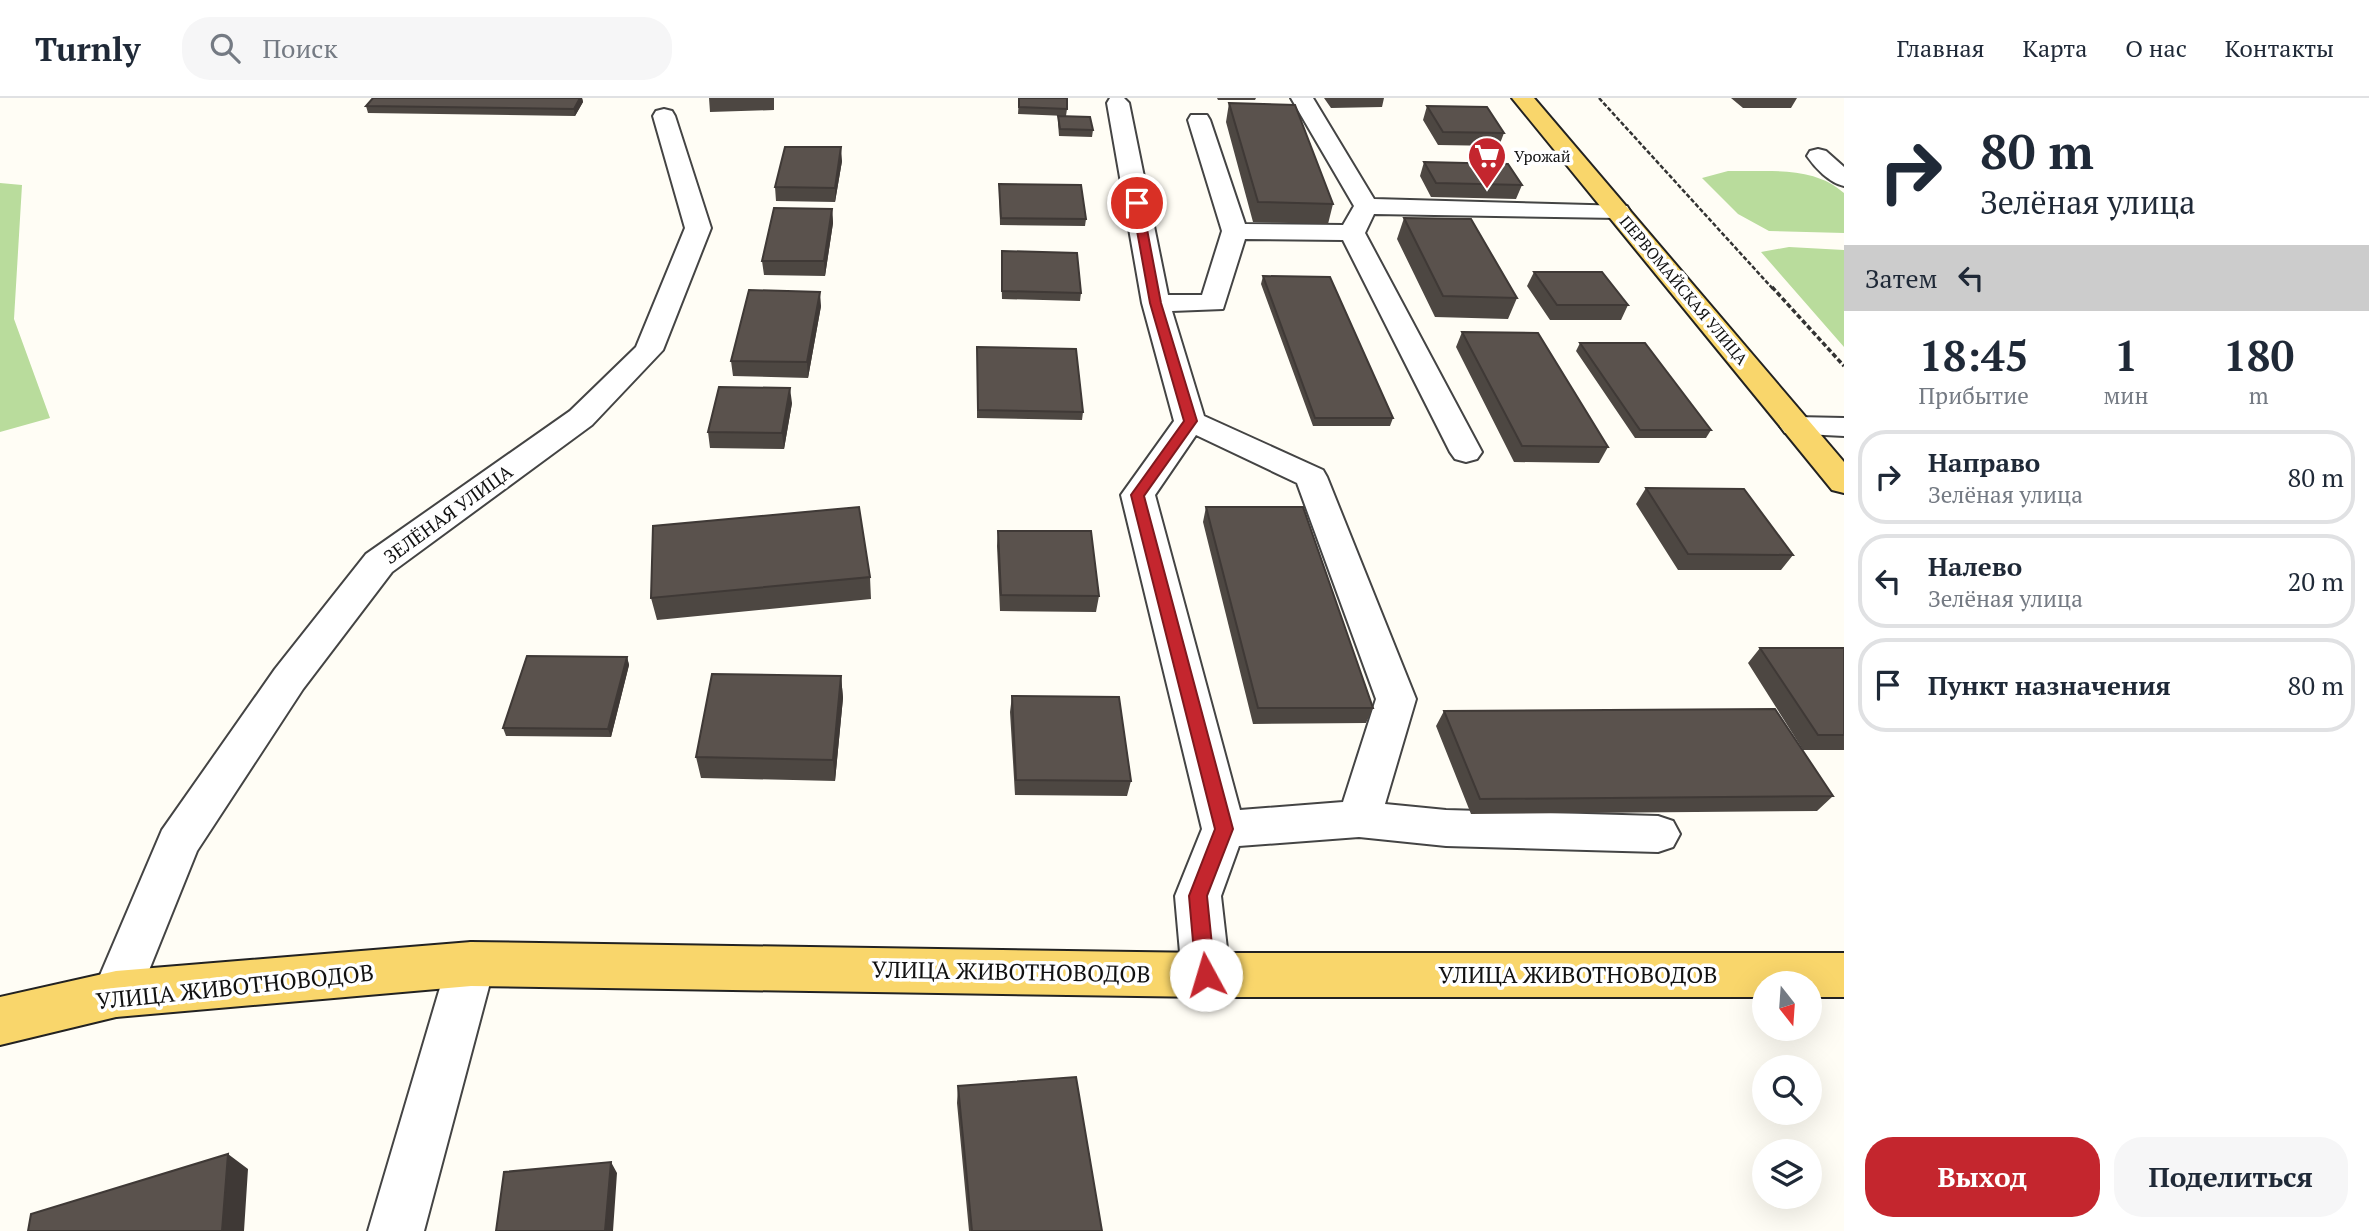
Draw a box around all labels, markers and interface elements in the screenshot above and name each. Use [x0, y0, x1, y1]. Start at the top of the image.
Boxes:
search box [182, 17, 672, 80]
text: Turnly [35, 27, 140, 70]
icon: search [206, 29, 244, 67]
text: Поиск [262, 31, 338, 65]
text: Главная [1896, 32, 1984, 64]
text: Карта [2022, 32, 2087, 64]
text: О нас [2125, 32, 2187, 64]
text: Контакты [2225, 32, 2334, 64]
text: 80 m [1980, 118, 2094, 183]
icon: right [1865, 126, 1956, 217]
supermarket icon: Урожай [1466, 135, 1508, 190]
place label: Урожай [1514, 145, 1571, 167]
pin [1107, 173, 1167, 233]
text: Зелёная улица [1980, 181, 2195, 223]
icon: arrive [1118, 184, 1156, 222]
street label: ПЕРВОМАЙСКАЯ УЛИЦА [1615, 211, 1753, 369]
icon: left [1952, 259, 1990, 297]
text: Затем [1865, 261, 1938, 295]
text: 18:45 [1919, 327, 2028, 383]
text: 1 [2114, 327, 2138, 383]
text: 180 [2223, 327, 2294, 383]
text: Прибытие [1919, 380, 2029, 411]
text: мин [2103, 380, 2149, 411]
text: m [2249, 380, 2269, 411]
text: Направо [1928, 445, 2040, 479]
street label: ЗЕЛЁНАЯ УЛИЦА [378, 458, 517, 569]
icon: right [1869, 458, 1907, 496]
text: 80 m [2288, 460, 2344, 494]
text: Зелёная улица [1928, 479, 2083, 510]
text: Налево [1928, 549, 2022, 583]
icon: left [1869, 562, 1907, 600]
text: 20 m [2288, 564, 2344, 598]
text: Зелёная улица [1928, 583, 2083, 614]
icon: arrive [1869, 666, 1907, 704]
text: Пункт назначения [1928, 668, 2171, 702]
text: 80 m [2288, 668, 2344, 702]
position arrow [1169, 938, 1243, 1012]
street label: УЛИЦА ЖИВОТНОВОДОВ [871, 954, 1151, 989]
street label: УЛИЦА ЖИВОТНОВОДОВ [95, 957, 375, 1016]
street label: УЛИЦА ЖИВОТНОВОДОВ [1439, 959, 1717, 990]
north arrow [1752, 971, 1822, 1041]
map controls [1752, 971, 1822, 1209]
button: search [1752, 1055, 1822, 1125]
button: Выход [1865, 1137, 2100, 1217]
button: Поделиться [2114, 1137, 2348, 1217]
button: layers [1752, 1139, 1822, 1209]

